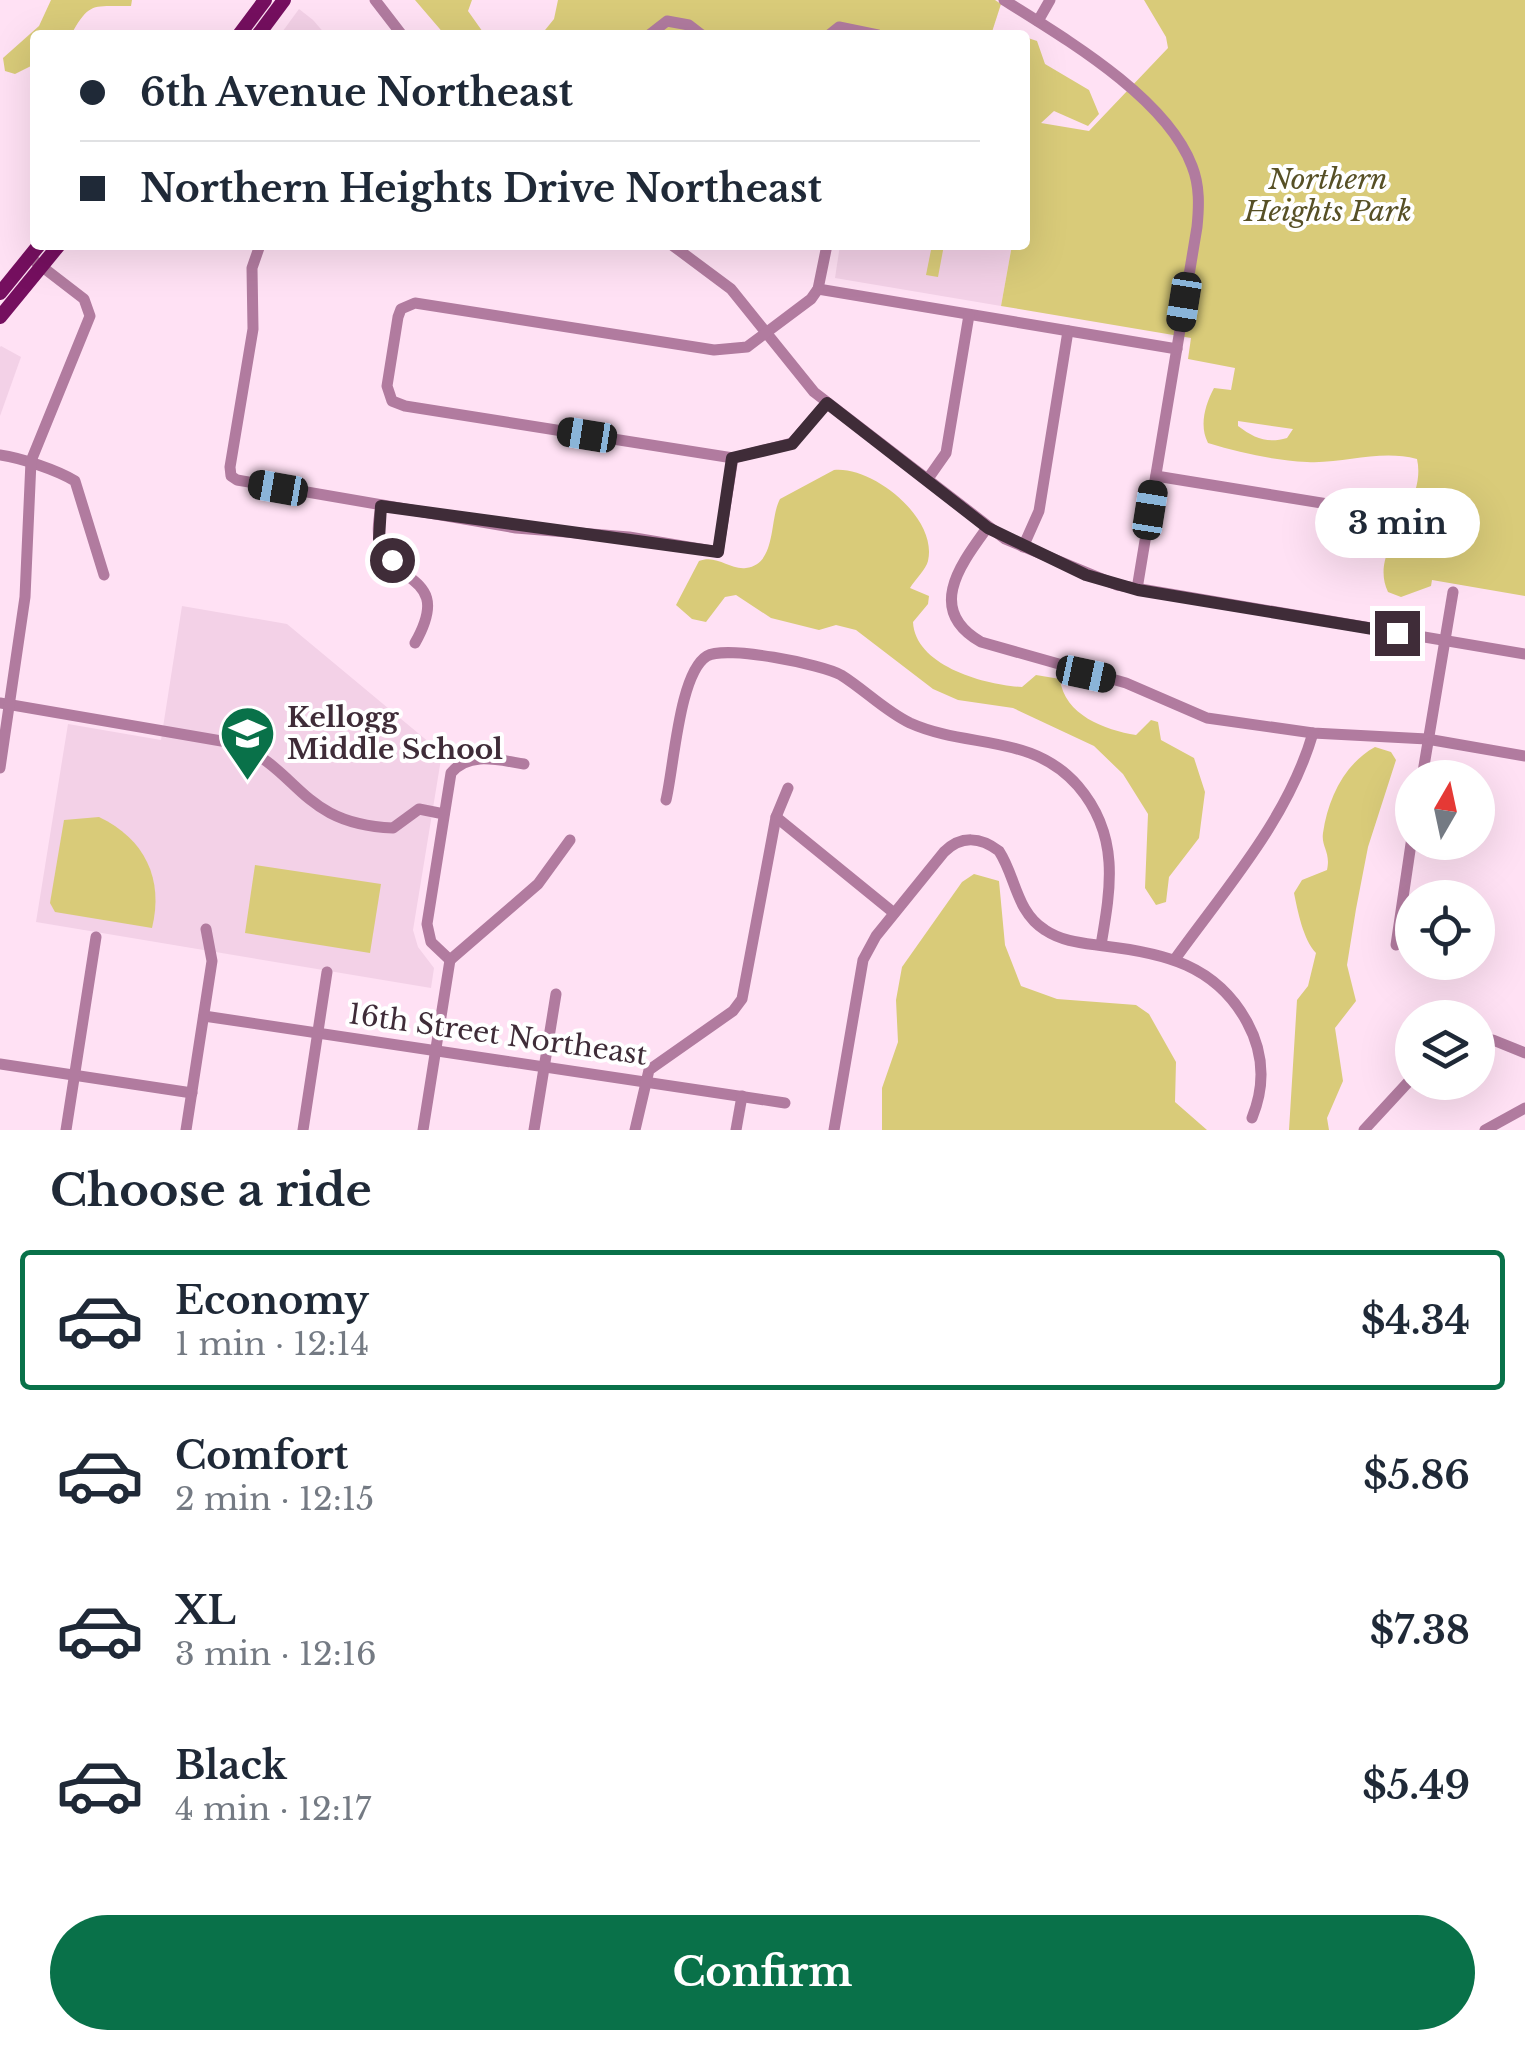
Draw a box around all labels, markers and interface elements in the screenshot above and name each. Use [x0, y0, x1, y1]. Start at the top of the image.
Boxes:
text: 6th Avenue Northeast [140, 69, 573, 116]
park label: Northern Heights Park [1243, 162, 1412, 229]
text: Northern Heights Drive Northeast [140, 165, 822, 212]
car [1164, 270, 1204, 334]
car [555, 415, 619, 455]
car [246, 468, 310, 508]
car [1130, 478, 1170, 542]
callout: 3 min [1314, 488, 1480, 558]
text: 3 min [1348, 503, 1447, 543]
route start [370, 538, 415, 583]
route end [1375, 611, 1420, 656]
car [1054, 653, 1118, 695]
place label: Kellogg Middle School [287, 700, 503, 767]
school or university icon: Kellogg Middle School [218, 703, 278, 782]
north arrow [1395, 760, 1495, 860]
map controls [1395, 760, 1495, 1100]
button: locate [1395, 880, 1495, 980]
street label: 16th Street Northeast [346, 996, 650, 1073]
button: layers [1395, 1000, 1495, 1100]
text: Choose a ride [50, 1162, 372, 1218]
icon: car [55, 1275, 145, 1365]
text: Economy [175, 1277, 369, 1324]
text: $4.34 [1361, 1297, 1470, 1344]
text: 1 min · 12:14 [175, 1324, 369, 1364]
icon: car [55, 1430, 145, 1520]
text: Comfort [175, 1432, 348, 1479]
text: $5.86 [1363, 1452, 1470, 1499]
text: 2 min · 12:15 [175, 1479, 374, 1519]
icon: car [55, 1585, 145, 1675]
text: XL [175, 1587, 236, 1634]
text: $7.38 [1370, 1607, 1470, 1654]
text: 3 min · 12:16 [175, 1634, 377, 1674]
icon: car [55, 1740, 145, 1830]
text: Black [175, 1742, 287, 1789]
text: $5.49 [1362, 1762, 1470, 1809]
text: 4 min · 12:17 [175, 1789, 371, 1829]
button: Confirm [50, 1915, 1475, 2030]

